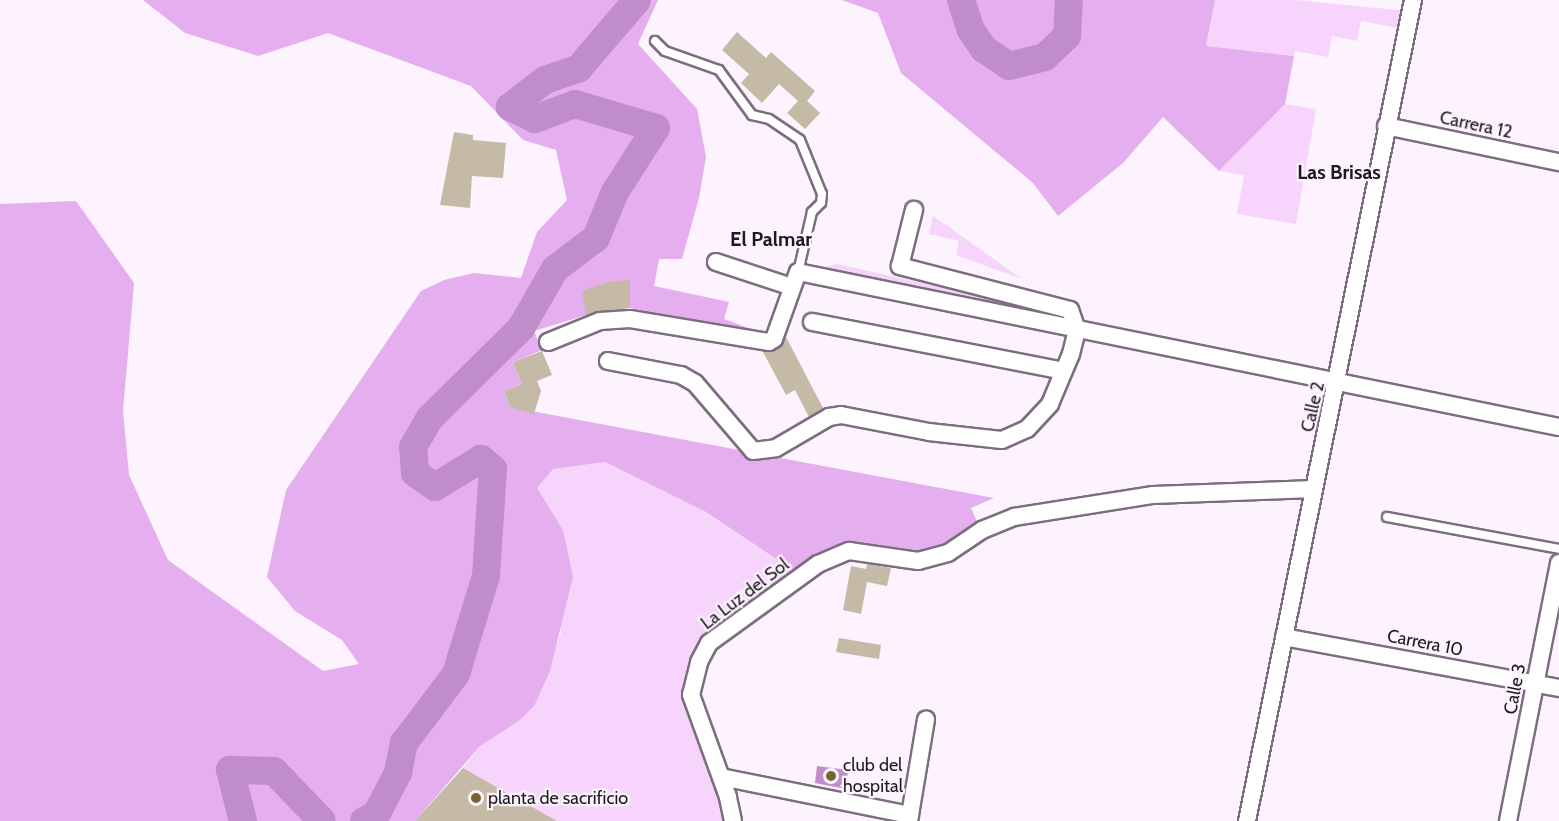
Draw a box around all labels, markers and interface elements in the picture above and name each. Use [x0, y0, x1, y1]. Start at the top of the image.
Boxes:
street label: Carrera 12 [1438, 107, 1514, 143]
district label: Las Brisas [1297, 160, 1381, 184]
district label: El Palmar [730, 227, 812, 251]
street label: Calle 2 [1297, 380, 1329, 434]
street label: La Luz del Sol [697, 554, 793, 634]
street label: Carrera 10 [1385, 625, 1465, 661]
street label: Calle 3 [1500, 662, 1530, 716]
place label: club del hospital [843, 755, 903, 798]
marker: club del hospital [824, 769, 838, 783]
place label: planta de sacrificio [488, 787, 628, 809]
marker: planta de sacrificio [469, 791, 483, 805]

